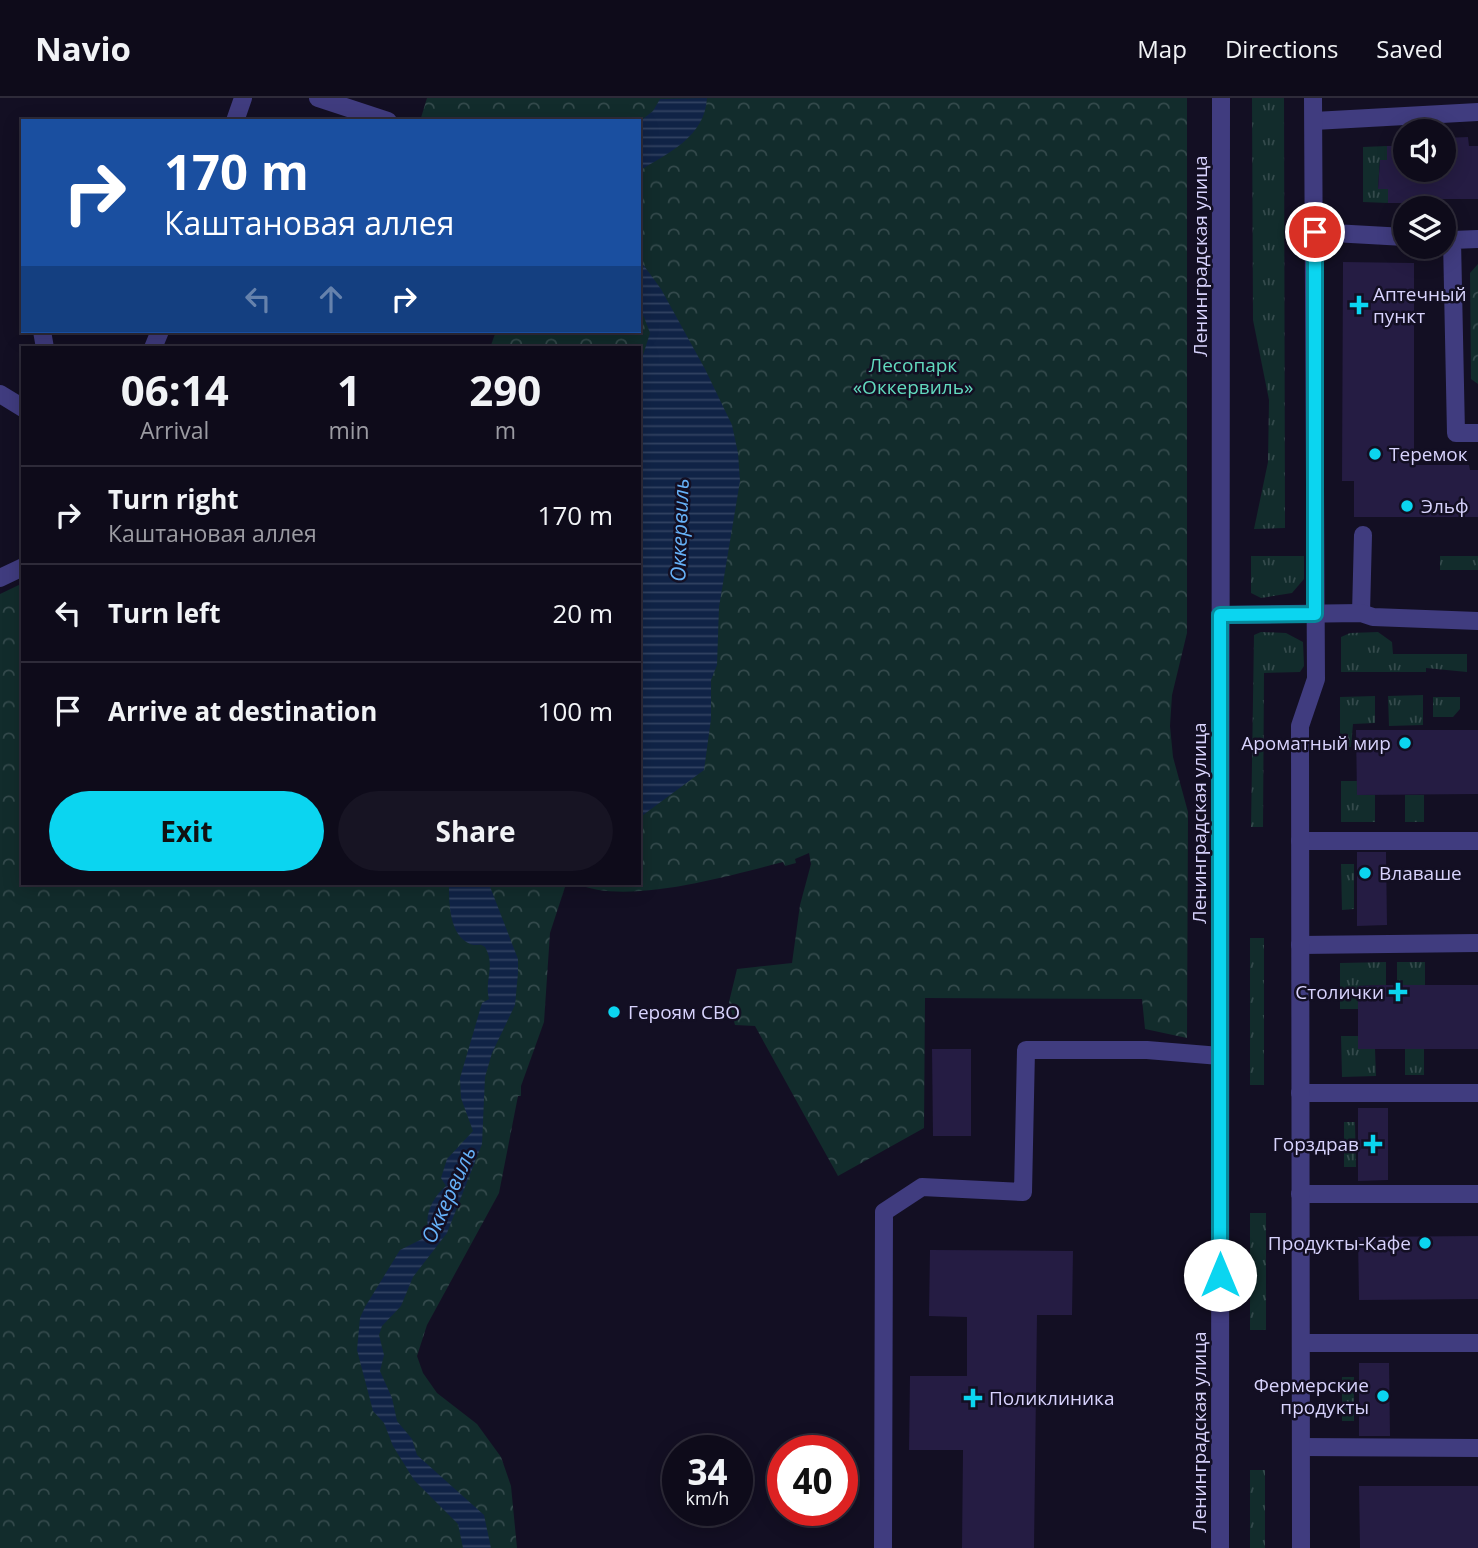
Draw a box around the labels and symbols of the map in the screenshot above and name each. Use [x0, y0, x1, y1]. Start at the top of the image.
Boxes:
street label: Ленинградская улица [1187, 155, 1213, 357]
pin [1285, 202, 1345, 262]
place label: Аптечный пункт [1373, 281, 1467, 329]
marker: Аптечный пункт [1351, 297, 1367, 313]
park label: Лесопарк «Оккервиль» [853, 352, 973, 400]
place label: Теремок [1389, 441, 1468, 467]
marker: Теремок [1367, 446, 1383, 462]
water label: Оккервиль [663, 478, 695, 582]
place label: Эльф [1421, 493, 1469, 519]
marker: Эльф [1399, 498, 1415, 514]
street label: Ленинградская улица [1186, 722, 1212, 924]
place label: Ароматный мир [1241, 730, 1391, 756]
marker: Ароматный мир [1397, 735, 1413, 751]
place label: Влаваше [1379, 860, 1462, 886]
marker: Влаваше [1357, 865, 1373, 881]
place label: Столички [1295, 979, 1384, 1005]
marker: Столички [1390, 984, 1406, 1000]
place label: Героям СВО [628, 999, 740, 1025]
marker: Героям СВО [606, 1004, 622, 1020]
place label: Горздрав [1273, 1131, 1359, 1157]
marker: Горздрав [1365, 1136, 1381, 1152]
water label: Оккервиль [414, 1142, 482, 1248]
place label: Продукты-Кафе [1268, 1230, 1411, 1256]
marker: Продукты-Кафе [1417, 1235, 1433, 1251]
position arrow [1183, 1238, 1257, 1312]
street label: Ленинградская улица [1186, 1331, 1212, 1533]
place label: Фермерские продукты [1254, 1372, 1369, 1420]
place label: Поликлиника [989, 1385, 1114, 1411]
marker: Поликлиника [963, 1388, 983, 1408]
marker: Фермерские продукты [1375, 1388, 1391, 1404]
speed limit sign: 40 [767, 1435, 858, 1526]

